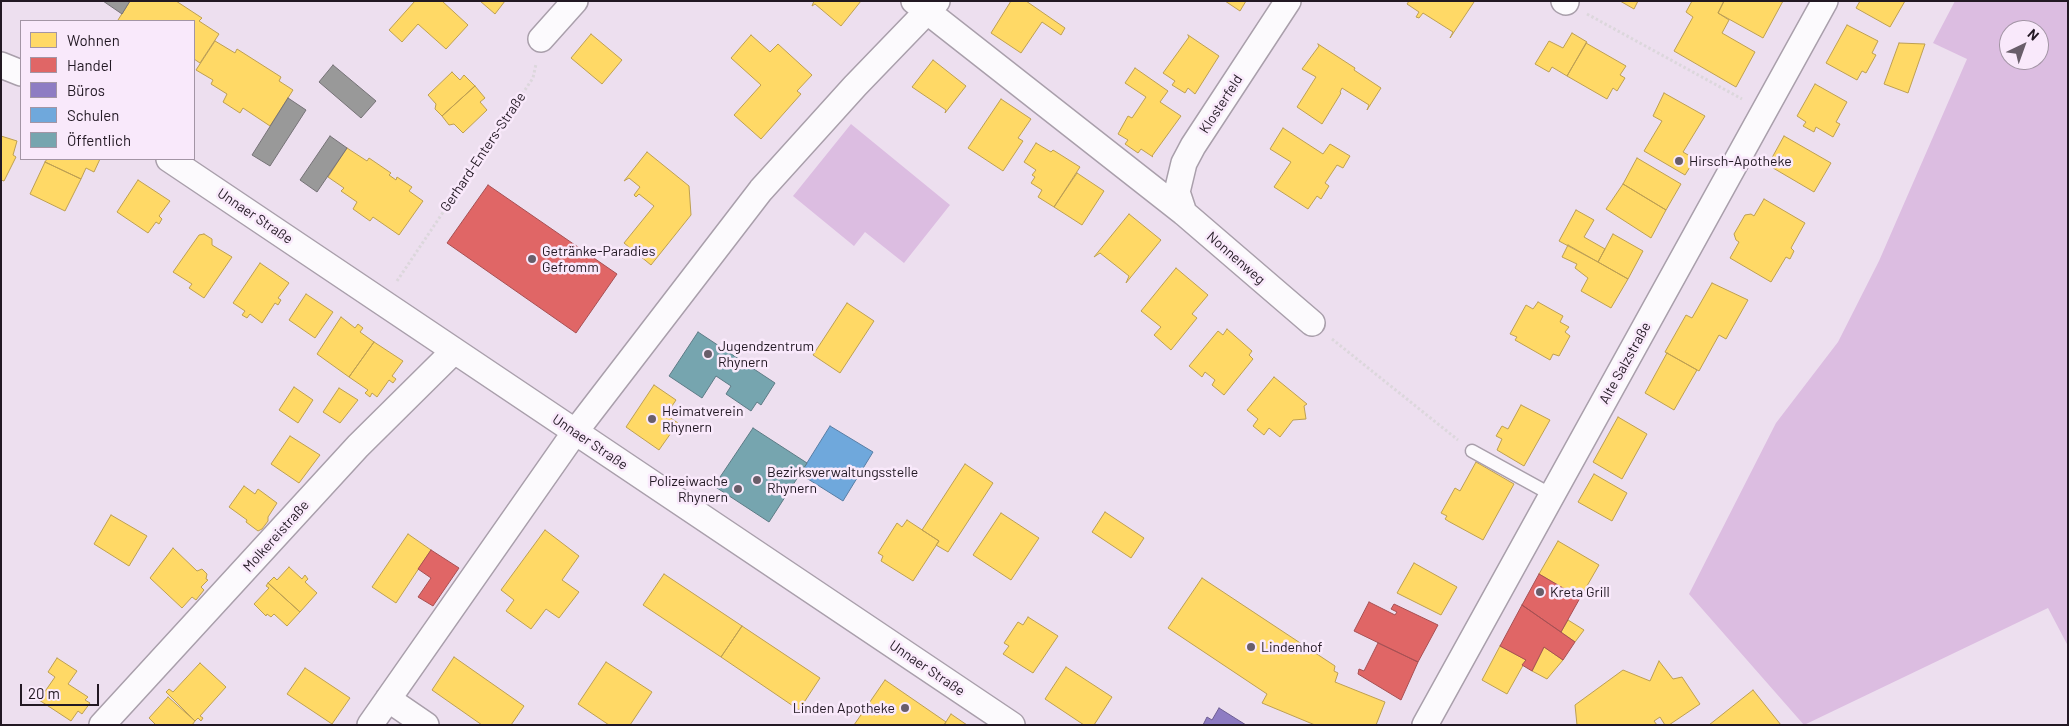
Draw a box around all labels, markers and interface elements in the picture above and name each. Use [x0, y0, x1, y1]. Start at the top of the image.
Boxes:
legend [20, 20, 195, 160]
north arrow [1999, 20, 2049, 70]
text: N [2025, 25, 2043, 44]
text: Wohnen [67, 31, 120, 49]
text: Handel [67, 56, 112, 74]
street label: Klosterfeld [1196, 72, 1246, 136]
text: Büros [67, 81, 105, 99]
street label: Gerhard-Enters-Straße [437, 89, 529, 215]
text: Schulen [67, 106, 119, 124]
text: Öffentlich [67, 131, 131, 149]
place label: Hirsch-Apotheke [1689, 153, 1792, 169]
marker: Hirsch-Apotheke [1673, 155, 1685, 167]
street label: Unnaer Straße [214, 185, 296, 247]
street label: Nonnenweg [1203, 228, 1269, 288]
place label: Getränke-Paradies Gefromm [542, 243, 655, 276]
marker: Getränke-Paradies Gefromm [526, 253, 538, 265]
street label: Alte Salzstraße [1596, 319, 1654, 407]
place label: Jugendzentrum Rhynern [718, 338, 814, 371]
marker: Jugendzentrum Rhynern [702, 348, 714, 360]
place label: Heimatverein Rhynern [662, 403, 743, 436]
street label: Unnaer Straße [549, 411, 631, 473]
marker: Heimatverein Rhynern [646, 413, 658, 425]
place label: Bezirksverwaltungsstelle Rhynern [767, 464, 918, 497]
place label: Polizeiwache Rhynern [649, 473, 728, 506]
marker: Bezirksverwaltungsstelle Rhynern [751, 474, 763, 486]
marker: Polizeiwache Rhynern [732, 483, 744, 495]
street label: Molkereistraße [239, 497, 313, 575]
place label: Kreta Grill [1550, 584, 1610, 600]
marker: Kreta Grill [1534, 586, 1546, 598]
street label: Unnaer Straße [886, 637, 968, 699]
place label: Lindenhof [1261, 639, 1323, 655]
marker: Lindenhof [1245, 641, 1257, 653]
scale bar [22, 674, 101, 706]
text: 20 m [28, 684, 60, 702]
place label: Linden Apotheke [793, 700, 895, 716]
marker: Linden Apotheke [899, 702, 911, 714]

